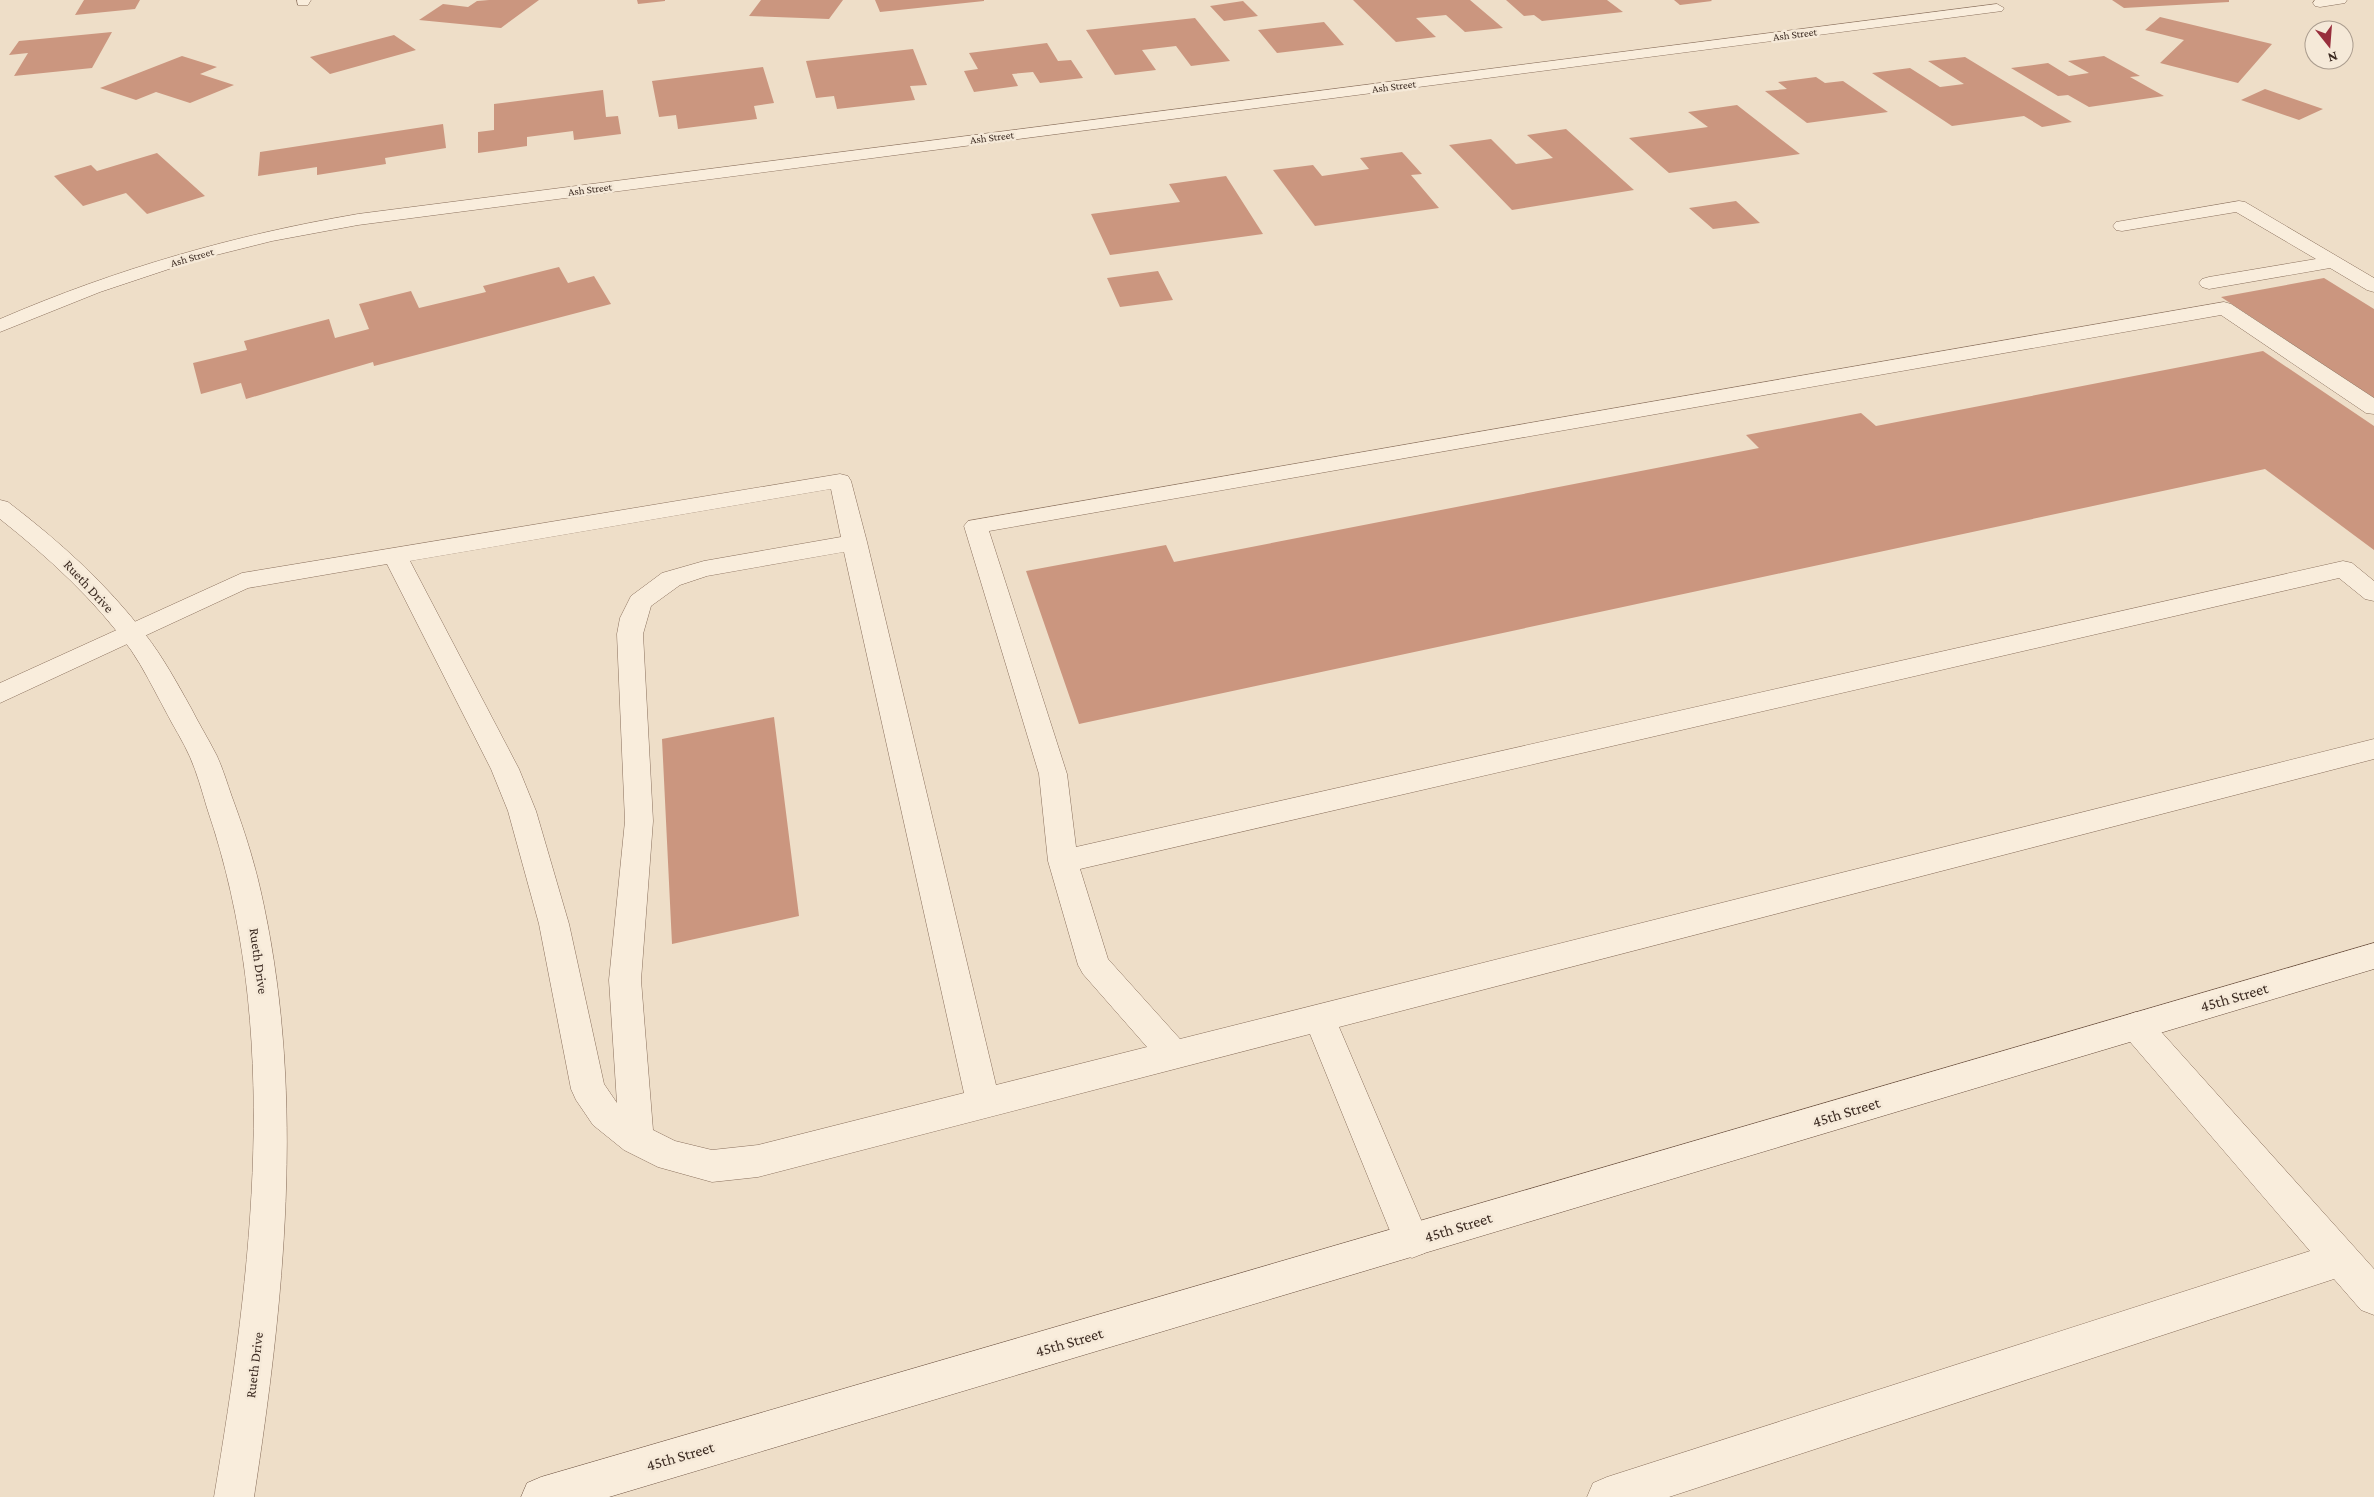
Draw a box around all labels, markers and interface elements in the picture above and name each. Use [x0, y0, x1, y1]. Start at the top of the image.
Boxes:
north arrow [2304, 20, 2354, 70]
street label: Ash Street [1772, 25, 1818, 43]
text: N [2325, 48, 2340, 67]
street label: Ash Street [1371, 77, 1417, 95]
street label: Ash Street [969, 128, 1015, 146]
street label: Ash Street [567, 180, 613, 198]
street label: Ash Street [169, 245, 215, 269]
street label: Rueth Drive [61, 556, 117, 616]
street label: Rueth Drive [246, 927, 272, 995]
street label: 45th Street [2198, 979, 2271, 1015]
street label: 45th Street [1810, 1093, 1883, 1130]
street label: 45th Street [1422, 1208, 1495, 1245]
street label: 45th Street [1033, 1324, 1106, 1360]
street label: Rueth Drive [242, 1331, 266, 1399]
street label: 45th Street [644, 1438, 717, 1474]

